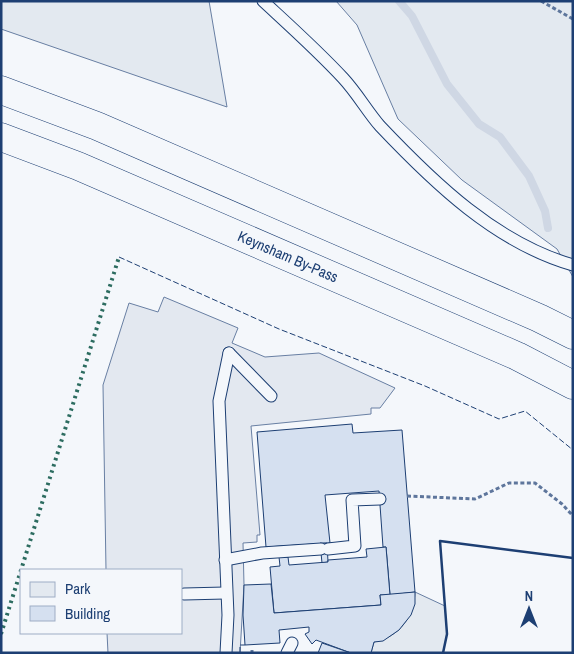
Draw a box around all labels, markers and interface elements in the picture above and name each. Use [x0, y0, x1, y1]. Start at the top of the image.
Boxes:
street label: Keynsham By-Pass [235, 225, 342, 287]
legend [20, 569, 182, 634]
text: Park [65, 578, 91, 599]
north arrow [504, 584, 554, 634]
text: N [525, 587, 533, 605]
text: Building [65, 603, 110, 624]

